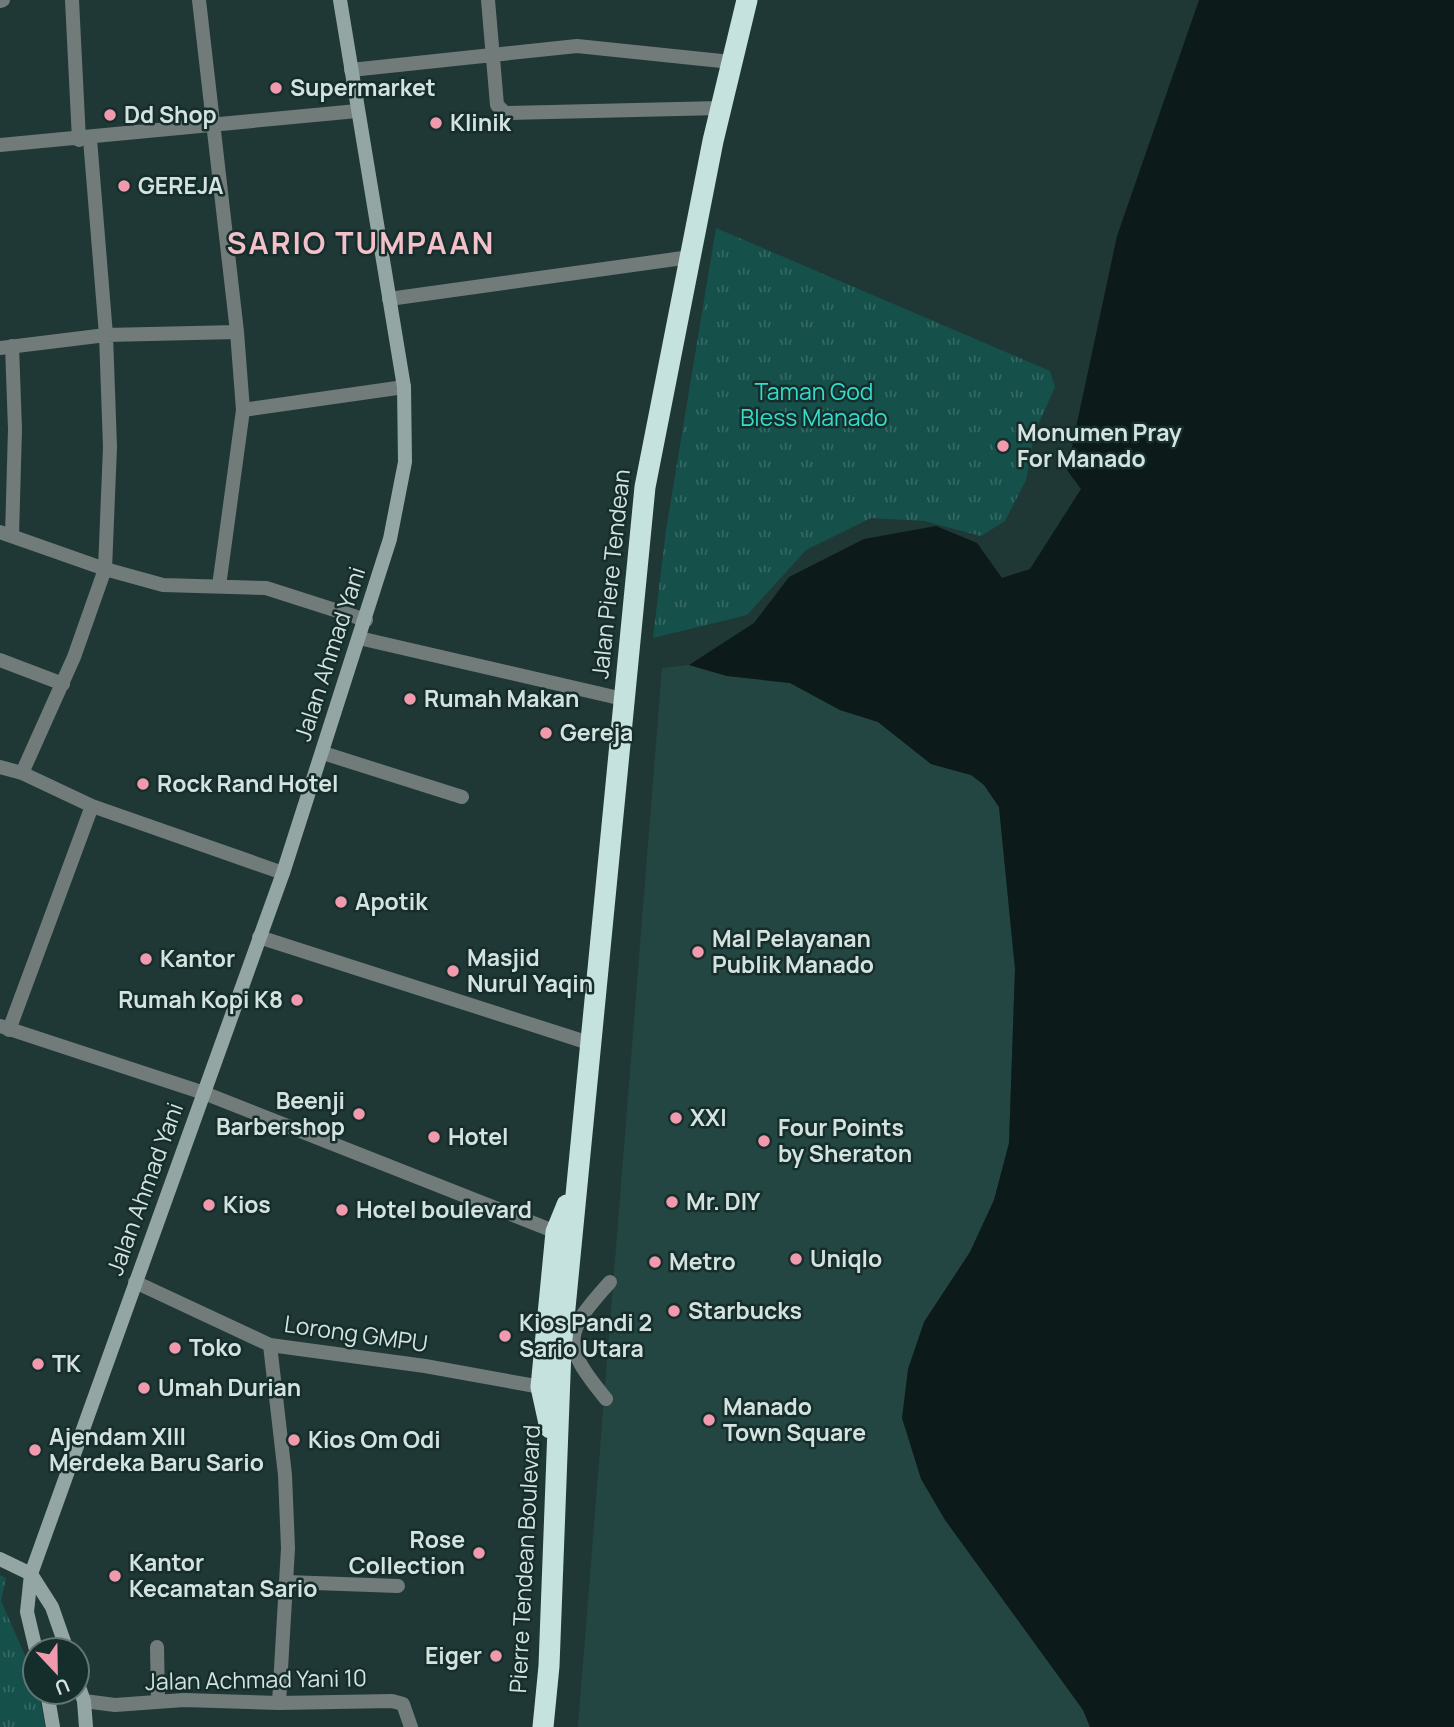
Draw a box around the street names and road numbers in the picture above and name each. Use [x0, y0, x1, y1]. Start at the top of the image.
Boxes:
street label: Jalan Piere Tendean [583, 468, 637, 680]
street label: Jalan Ahmad Yani [286, 563, 372, 745]
street label: Jalan Ahmad Yani [98, 1098, 190, 1279]
street label: Lorong GMPU [282, 1307, 430, 1359]
street label: Pierre Tendean Boulevard [501, 1424, 547, 1694]
street label: Jalan Achmad Yani 10 [145, 1661, 367, 1697]

